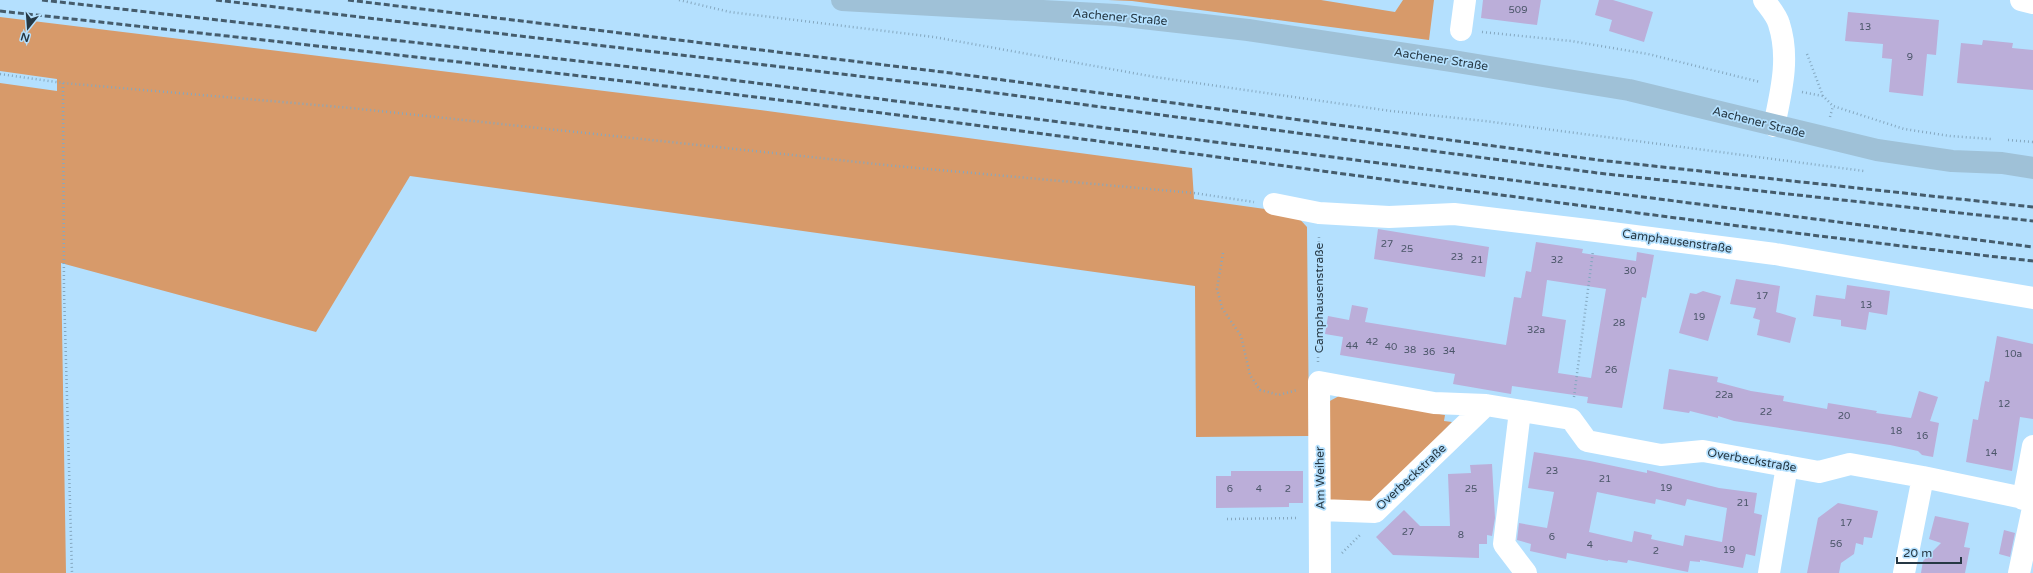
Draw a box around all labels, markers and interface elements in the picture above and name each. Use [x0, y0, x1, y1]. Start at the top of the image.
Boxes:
house number: 509 [1509, 4, 1527, 16]
street label: Aachener Straße [1072, 6, 1168, 28]
north arrow [8, 8, 48, 48]
house number: 13 [1859, 21, 1871, 33]
text: N [19, 30, 31, 45]
street label: Aachener Straße [1393, 45, 1489, 73]
house number: 9 [1907, 51, 1913, 63]
street label: Aachener Straße [1711, 104, 1807, 140]
street label: Camphausenstraße [1621, 226, 1733, 256]
house number: 27 [1381, 238, 1393, 250]
street label: Camphausenstraße [1312, 243, 1326, 353]
house number: 25 [1401, 243, 1413, 255]
house number: 23 [1451, 251, 1463, 263]
house number: 21 [1471, 254, 1483, 266]
house number: 32 [1551, 254, 1563, 266]
house number: 30 [1624, 265, 1636, 277]
house number: 17 [1756, 290, 1768, 302]
house number: 13 [1860, 299, 1872, 311]
house number: 19 [1693, 311, 1705, 323]
house number: 28 [1613, 317, 1625, 329]
house number: 32a [1527, 324, 1545, 336]
house number: 42 [1366, 336, 1378, 348]
house number: 44 [1346, 340, 1358, 352]
house number: 40 [1385, 341, 1397, 353]
house number: 38 [1404, 344, 1416, 356]
house number: 34 [1443, 345, 1455, 357]
house number: 36 [1423, 346, 1435, 358]
house number: 10a [2004, 348, 2022, 360]
house number: 26 [1605, 364, 1617, 376]
house number: 22a [1715, 389, 1733, 401]
house number: 12 [1998, 398, 2010, 410]
house number: 22 [1760, 406, 1772, 418]
house number: 20 [1838, 410, 1850, 422]
house number: 18 [1890, 425, 1902, 437]
house number: 16 [1916, 430, 1928, 442]
street label: Overbeckstraße [1373, 441, 1449, 513]
street label: Overbeckstraße [1706, 445, 1798, 475]
street label: Am Weiher [1312, 446, 1328, 510]
house number: 14 [1985, 447, 1997, 459]
house number: 23 [1546, 465, 1558, 477]
house number: 21 [1599, 473, 1611, 485]
house number: 19 [1660, 482, 1672, 494]
house number: 6 [1227, 483, 1233, 495]
house number: 4 [1256, 483, 1262, 495]
house number: 2 [1285, 483, 1291, 495]
house number: 25 [1465, 483, 1477, 495]
house number: 21 [1737, 497, 1749, 509]
house number: 17 [1840, 517, 1852, 529]
house number: 27 [1402, 526, 1414, 538]
house number: 8 [1458, 529, 1464, 541]
house number: 6 [1549, 531, 1555, 543]
house number: 56 [1830, 538, 1842, 550]
house number: 4 [1587, 539, 1593, 551]
scale bar [1897, 539, 1961, 565]
house number: 19 [1723, 544, 1735, 556]
house number: 2 [1653, 545, 1659, 557]
text: 20 m [1903, 546, 1932, 560]

